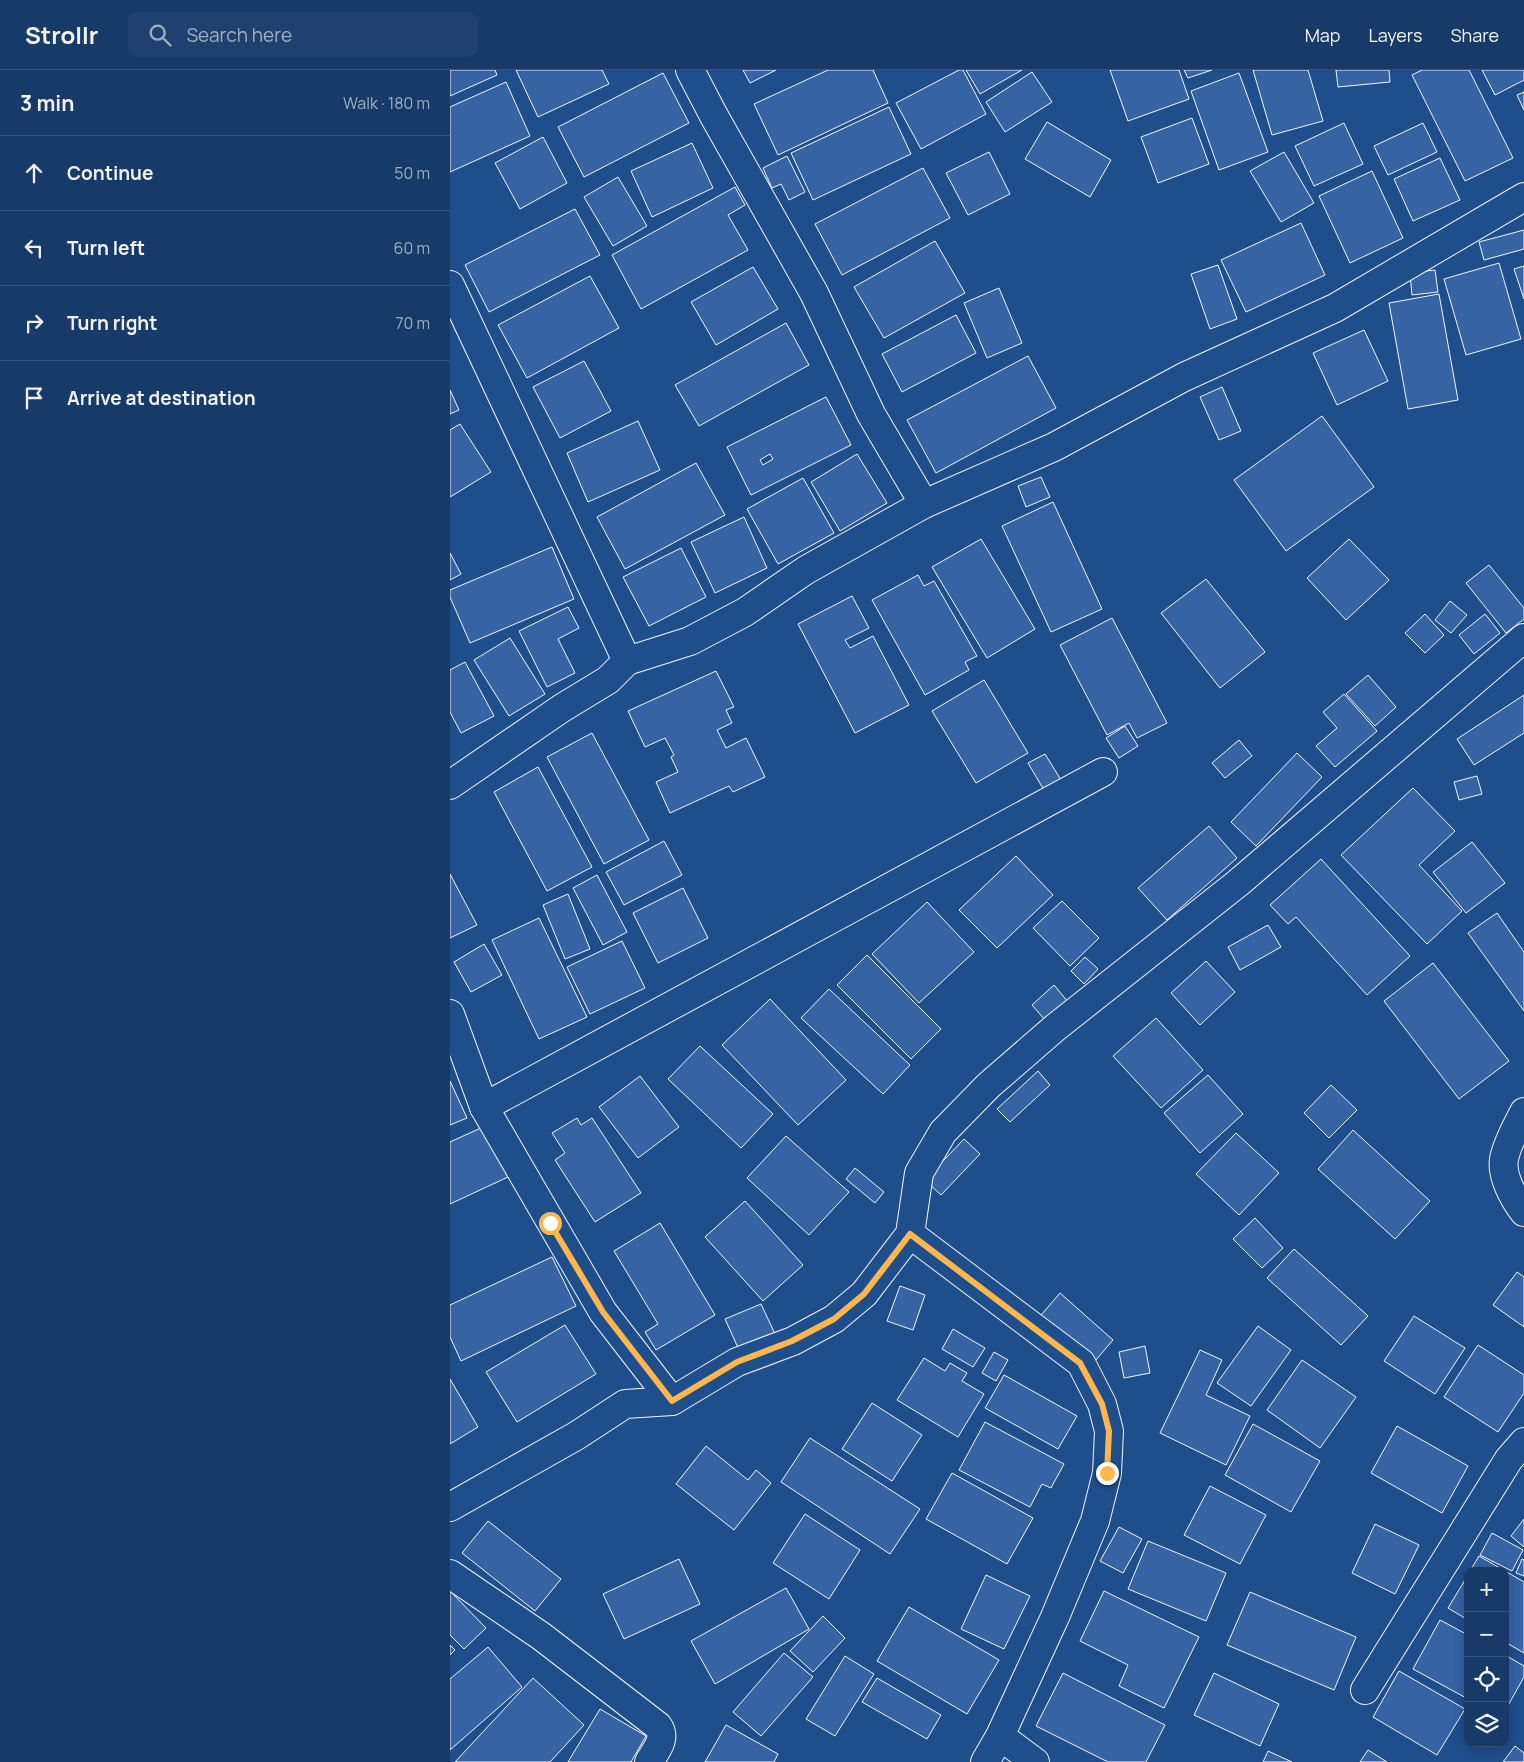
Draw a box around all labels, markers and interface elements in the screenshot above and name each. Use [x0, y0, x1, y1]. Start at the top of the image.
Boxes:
search box [128, 12, 478, 57]
text: Strollr [25, 18, 98, 51]
icon: search [146, 21, 174, 49]
text: Search here [186, 22, 292, 48]
text: Map [1305, 23, 1340, 47]
text: Layers [1368, 23, 1422, 47]
text: Share [1450, 23, 1499, 47]
text: 3 min [20, 89, 74, 117]
text: Walk · 180 m [343, 92, 430, 114]
icon: ahead [20, 159, 48, 187]
text: Continue [67, 160, 153, 186]
text: 50 m [394, 162, 430, 184]
icon: left [20, 234, 48, 262]
text: Turn left [67, 235, 145, 261]
text: 60 m [394, 237, 430, 259]
icon: right [20, 309, 48, 337]
text: Turn right [67, 310, 157, 336]
text: 70 m [395, 312, 430, 334]
icon: arrive [20, 384, 48, 412]
text: Arrive at destination [67, 385, 256, 411]
route start [539, 1212, 562, 1235]
route end [1096, 1462, 1119, 1485]
map controls [1464, 1567, 1509, 1747]
button: + [1464, 1567, 1509, 1612]
button: − [1464, 1612, 1509, 1657]
button: locate [1464, 1657, 1509, 1702]
button: layers [1464, 1702, 1509, 1747]

